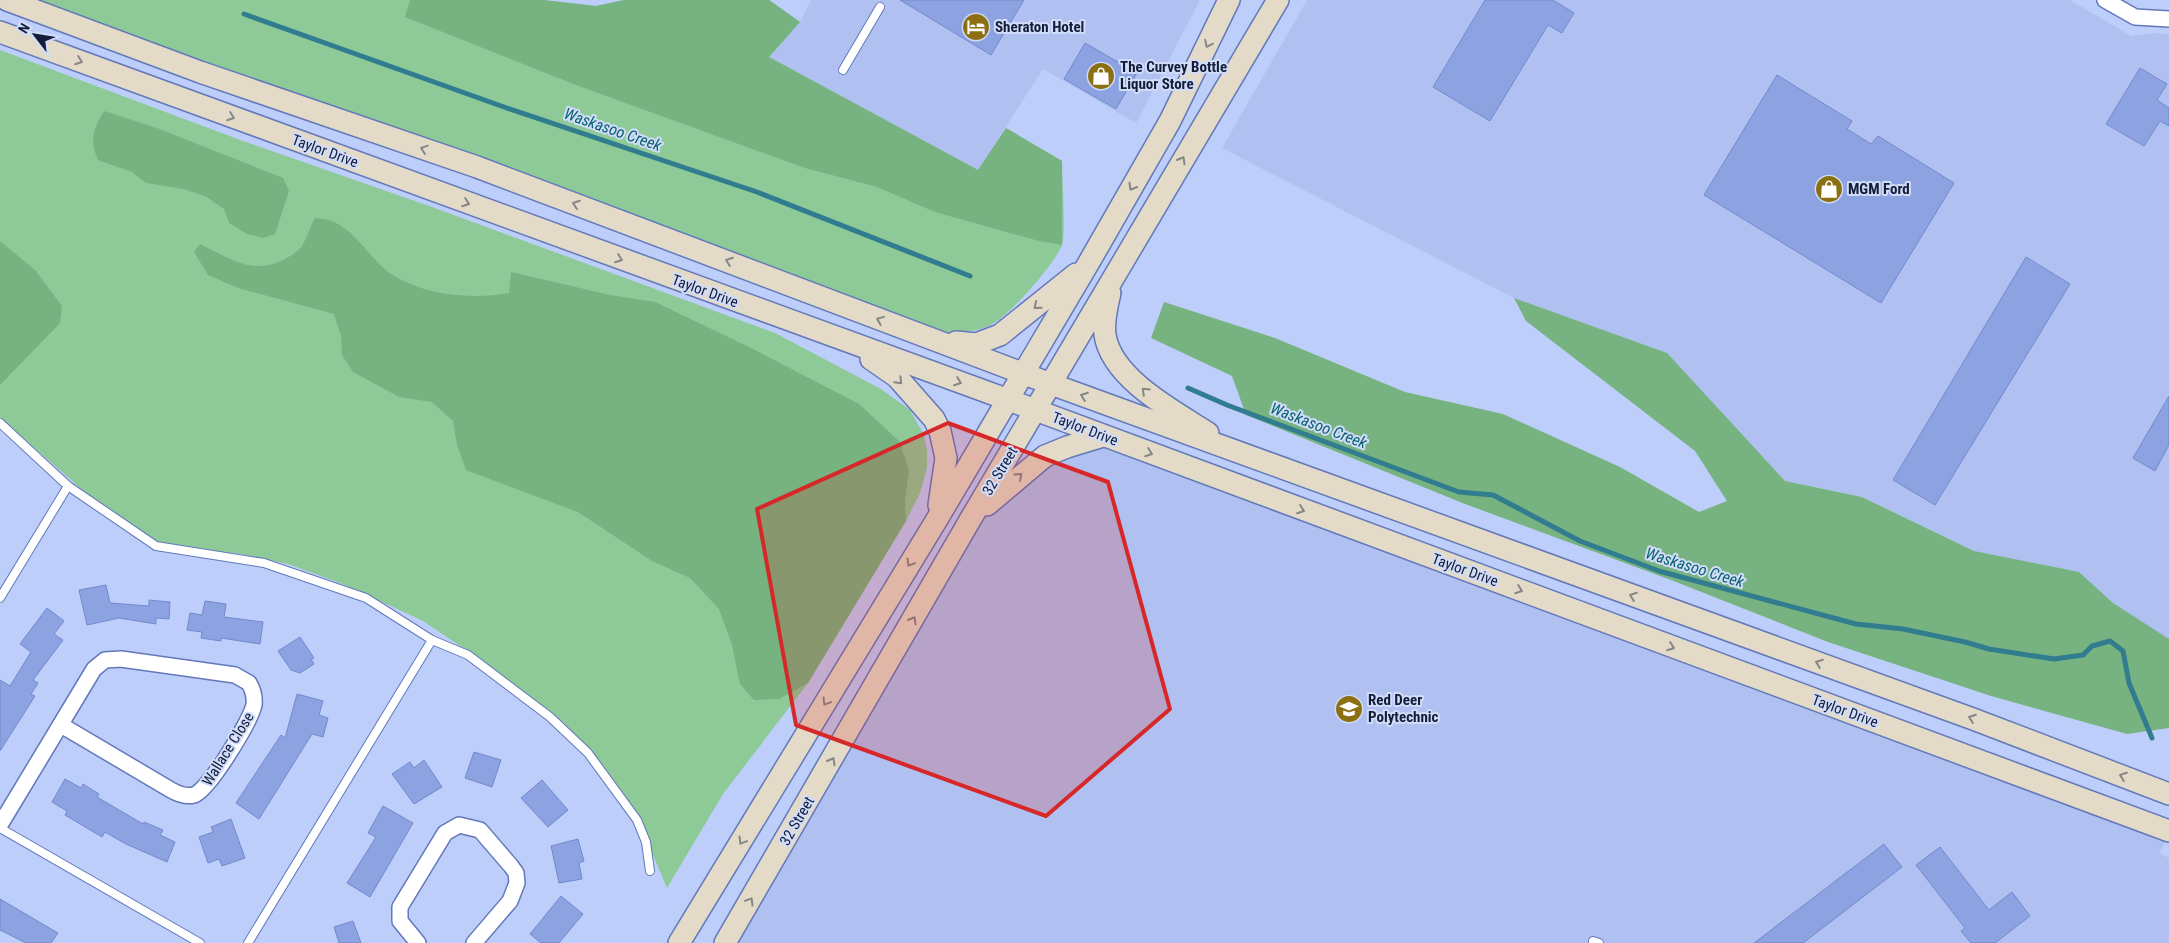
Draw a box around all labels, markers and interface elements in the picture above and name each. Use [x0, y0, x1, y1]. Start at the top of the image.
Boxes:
north arrow [10, 10, 60, 60]
hotel icon: Sheraton Hotel [961, 12, 991, 42]
place label: Sheraton Hotel [995, 18, 1084, 36]
text: N [15, 21, 33, 36]
one-way arrow [1204, 39, 1214, 48]
one-way arrow [74, 55, 82, 65]
place label: The Curvey Bottle Liquor Store [1120, 58, 1227, 93]
shop icon: The Curvey Bottle Liquor Store [1086, 61, 1116, 91]
water label: Waskasoo Creek [562, 104, 665, 155]
one-way arrow [226, 111, 235, 121]
street label: Taylor Drive [289, 131, 361, 171]
one-way arrow [420, 144, 428, 154]
one-way arrow [1176, 157, 1186, 166]
shop icon: MGM Ford [1814, 174, 1844, 204]
place label: MGM Ford [1848, 180, 1910, 198]
one-way arrow [1128, 182, 1138, 191]
one-way arrow [461, 197, 470, 207]
one-way arrow [573, 200, 581, 210]
one-way arrow [614, 253, 622, 263]
one-way arrow [725, 257, 733, 267]
street label: Taylor Drive [669, 271, 741, 311]
one-way arrow [1033, 300, 1042, 309]
one-way arrow [876, 315, 885, 326]
one-way arrow [893, 375, 902, 384]
one-way arrow [953, 376, 961, 386]
one-way arrow [1142, 388, 1151, 397]
one-way arrow [1080, 392, 1089, 402]
water label: Waskasoo Creek [1268, 398, 1371, 453]
street label: Taylor Drive [1049, 408, 1121, 450]
street label: 32 Street [979, 443, 1021, 499]
one-way arrow [1144, 447, 1152, 457]
one-way arrow [1014, 473, 1023, 482]
one-way arrow [1296, 503, 1305, 514]
water label: Waskasoo Creek [1643, 544, 1747, 592]
street label: Taylor Drive [1429, 550, 1501, 590]
one-way arrow [907, 557, 917, 566]
one-way arrow [1514, 584, 1523, 594]
one-way arrow [1629, 592, 1638, 602]
one-way arrow [906, 617, 916, 626]
one-way arrow [1666, 641, 1675, 651]
one-way arrow [1815, 659, 1824, 669]
place label: Red Deer Polytechnic [1368, 691, 1439, 726]
street label: Taylor Drive [1809, 691, 1881, 731]
school or university icon: Red Deer Polytechnic [1334, 694, 1364, 724]
one-way arrow [822, 696, 832, 705]
street label: Wallace Close [198, 709, 258, 789]
one-way arrow [1968, 714, 1976, 724]
one-way arrow [825, 757, 835, 766]
one-way arrow [2120, 772, 2128, 782]
street label: 32 Street [776, 793, 818, 849]
one-way arrow [738, 835, 748, 844]
one-way arrow [743, 898, 753, 907]

